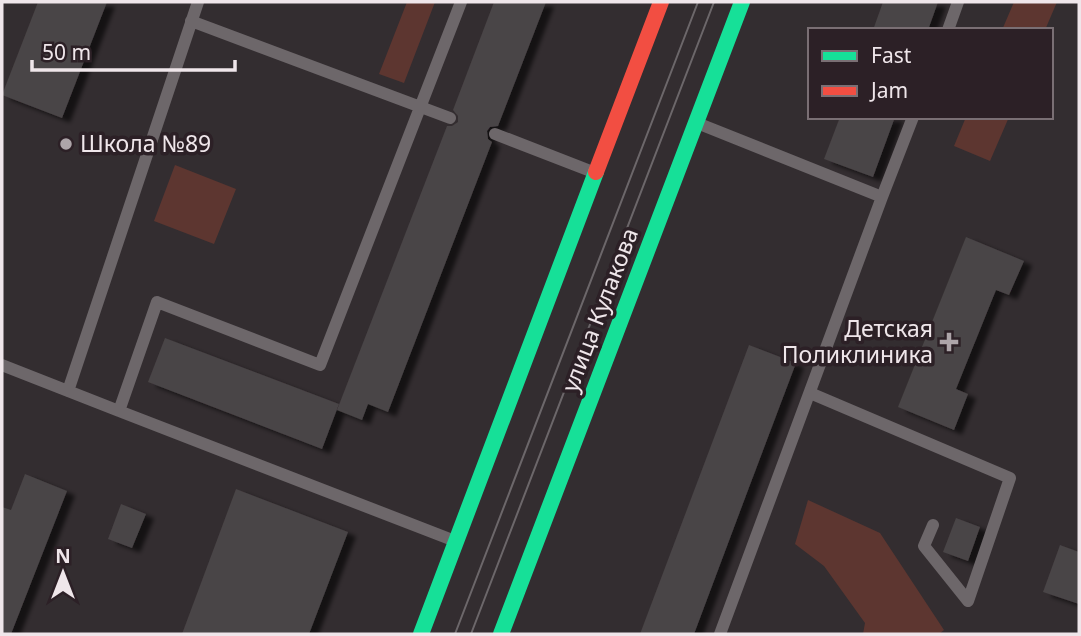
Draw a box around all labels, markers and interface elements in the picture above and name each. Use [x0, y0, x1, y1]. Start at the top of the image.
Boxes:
scale bar [32, 28, 234, 72]
legend [808, 28, 1053, 119]
text: 50 m [42, 38, 91, 66]
text: Fast [871, 41, 912, 69]
text: Jam [869, 76, 908, 104]
place label: Школа №89 [80, 127, 211, 159]
marker: Школа №89 [58, 136, 74, 152]
street label: улица Кулакова [553, 223, 645, 396]
place label: Детская Поликлиника [782, 312, 933, 370]
marker: Детская Поликлиника [939, 332, 959, 352]
north arrow [28, 538, 98, 608]
text: N [55, 543, 71, 569]

